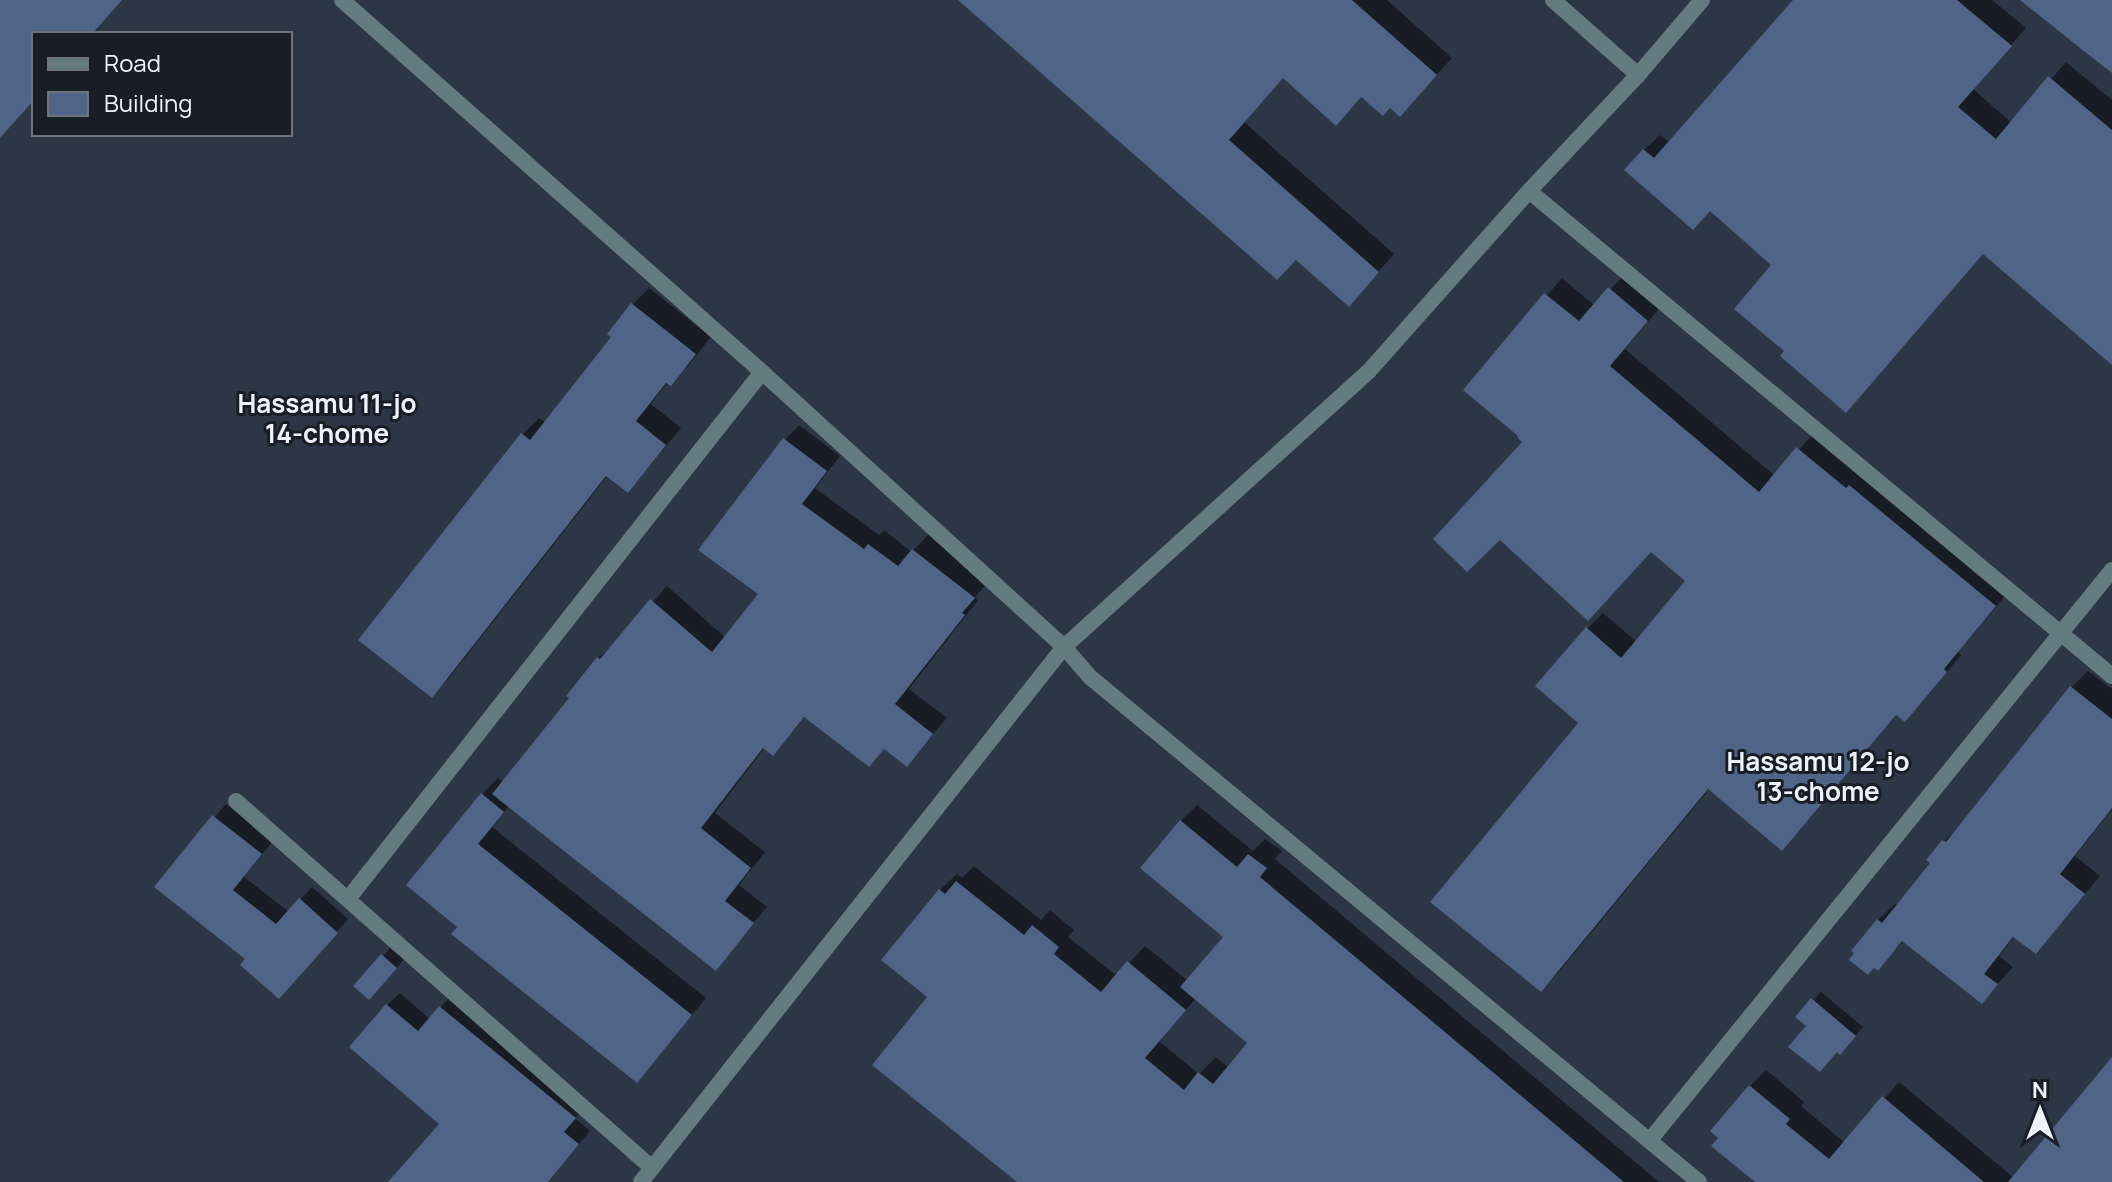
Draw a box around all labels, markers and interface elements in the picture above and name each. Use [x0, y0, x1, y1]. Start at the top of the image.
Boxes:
legend [32, 32, 292, 136]
text: Road [104, 46, 161, 79]
text: Building [104, 86, 192, 119]
district label: Hassamu 11-jo 14-chome [238, 385, 416, 451]
district label: Hassamu 12-jo 13-chome [1726, 743, 1910, 809]
north arrow [2000, 1070, 2080, 1150]
text: N [2032, 1075, 2048, 1105]

